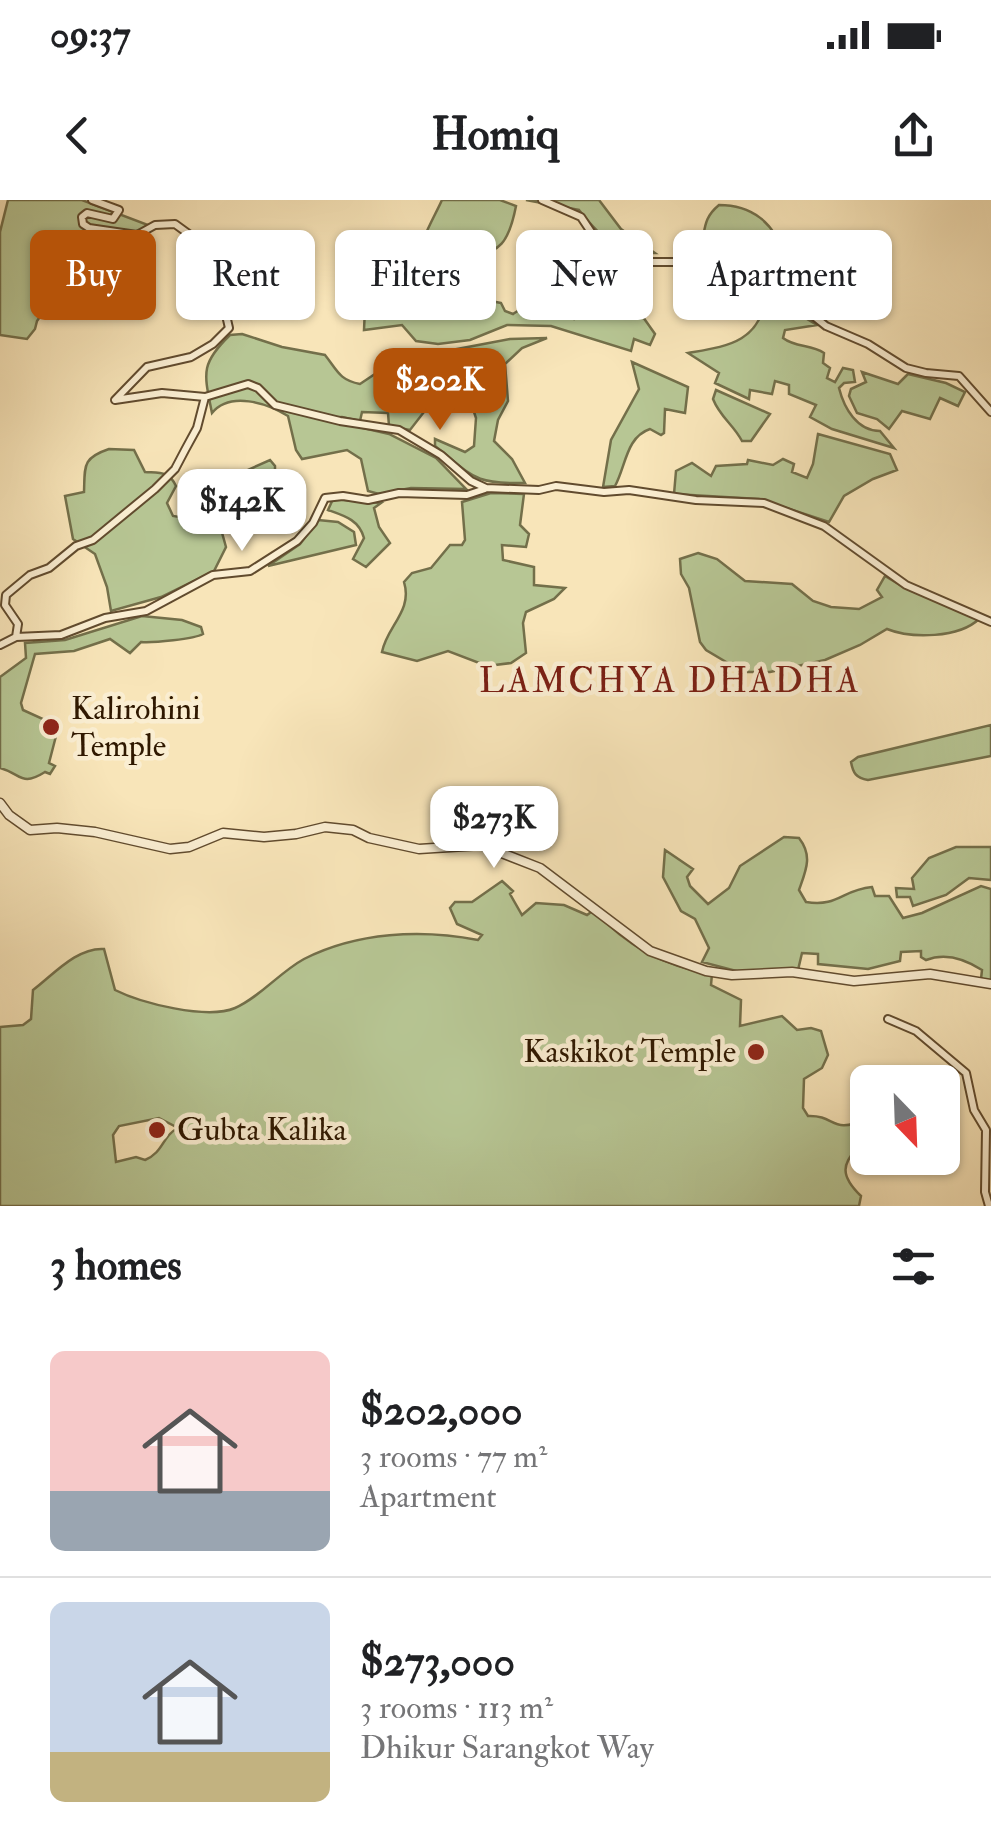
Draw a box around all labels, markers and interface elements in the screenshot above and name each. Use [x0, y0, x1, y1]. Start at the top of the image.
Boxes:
text: 09:37 [50, 11, 130, 59]
text: Homiq [431, 107, 560, 163]
icon: back [50, 108, 105, 163]
icon: share [886, 108, 941, 163]
chip: Buy [30, 230, 156, 320]
chip: Rent [176, 230, 315, 320]
chip: Filters [335, 230, 496, 320]
chip: New [516, 230, 653, 320]
chip: Apartment [673, 230, 892, 320]
pin: $202K [370, 348, 510, 433]
text: $202K [395, 360, 485, 400]
pin: $142K [172, 469, 312, 554]
text: $142K [199, 481, 285, 521]
district label: LAMCHYA DHADHA [479, 659, 861, 703]
place label: Kalirohini Temple [71, 689, 201, 766]
marker: Kalirohini Temple [40, 716, 62, 738]
pin: $273K [424, 786, 564, 871]
text: $273K [452, 798, 536, 838]
place label: Kaskikot Temple [523, 1032, 736, 1072]
marker: Kaskikot Temple [745, 1041, 767, 1063]
north arrow [850, 1065, 960, 1175]
map controls [850, 1065, 960, 1175]
place label: Gubta Kalika [177, 1110, 348, 1150]
marker: Gubta Kalika [146, 1119, 168, 1141]
icon: filters [886, 1239, 941, 1294]
text: 3 homes [50, 1240, 182, 1292]
text: $202,000 [360, 1385, 522, 1437]
icon: home [130, 1391, 250, 1511]
text: 3 rooms · 77 m² [360, 1437, 547, 1477]
text: Apartment [360, 1477, 497, 1517]
text: $273,000 [360, 1636, 515, 1688]
icon: home [130, 1642, 250, 1762]
text: 3 rooms · 113 m² [360, 1688, 553, 1728]
text: Dhikur Sarangkot Way [360, 1728, 654, 1768]

